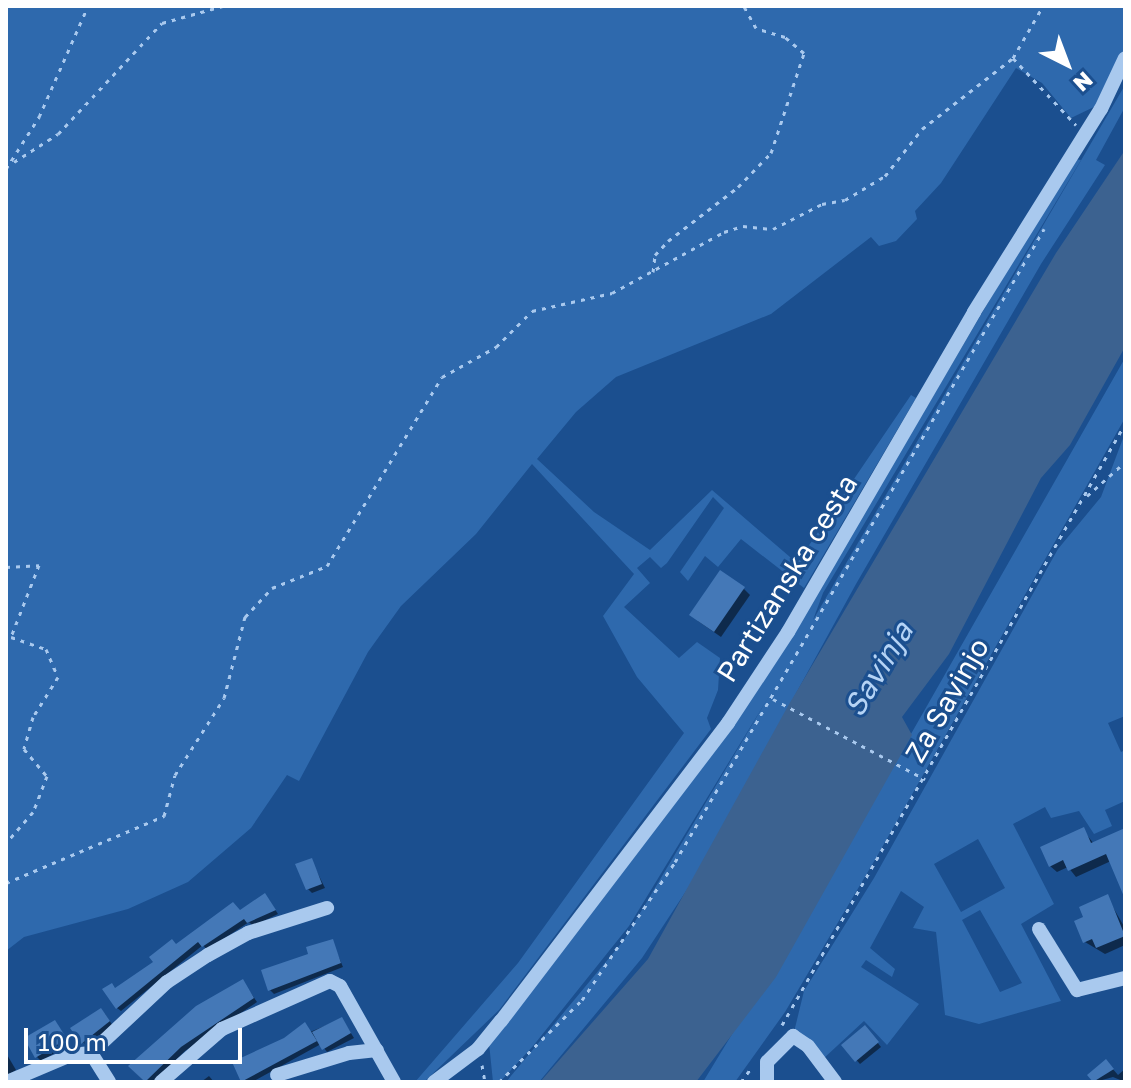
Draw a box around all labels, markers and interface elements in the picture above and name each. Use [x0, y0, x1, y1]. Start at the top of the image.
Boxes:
north arrow [1027, 24, 1107, 104]
text: N [1068, 67, 1099, 98]
street label: Partizanska cesta [710, 468, 864, 688]
water label: Savinja [836, 615, 920, 723]
street label: Za Savinjo [898, 632, 996, 768]
scale bar [28, 1012, 246, 1062]
text: 100 m [38, 1027, 107, 1056]

